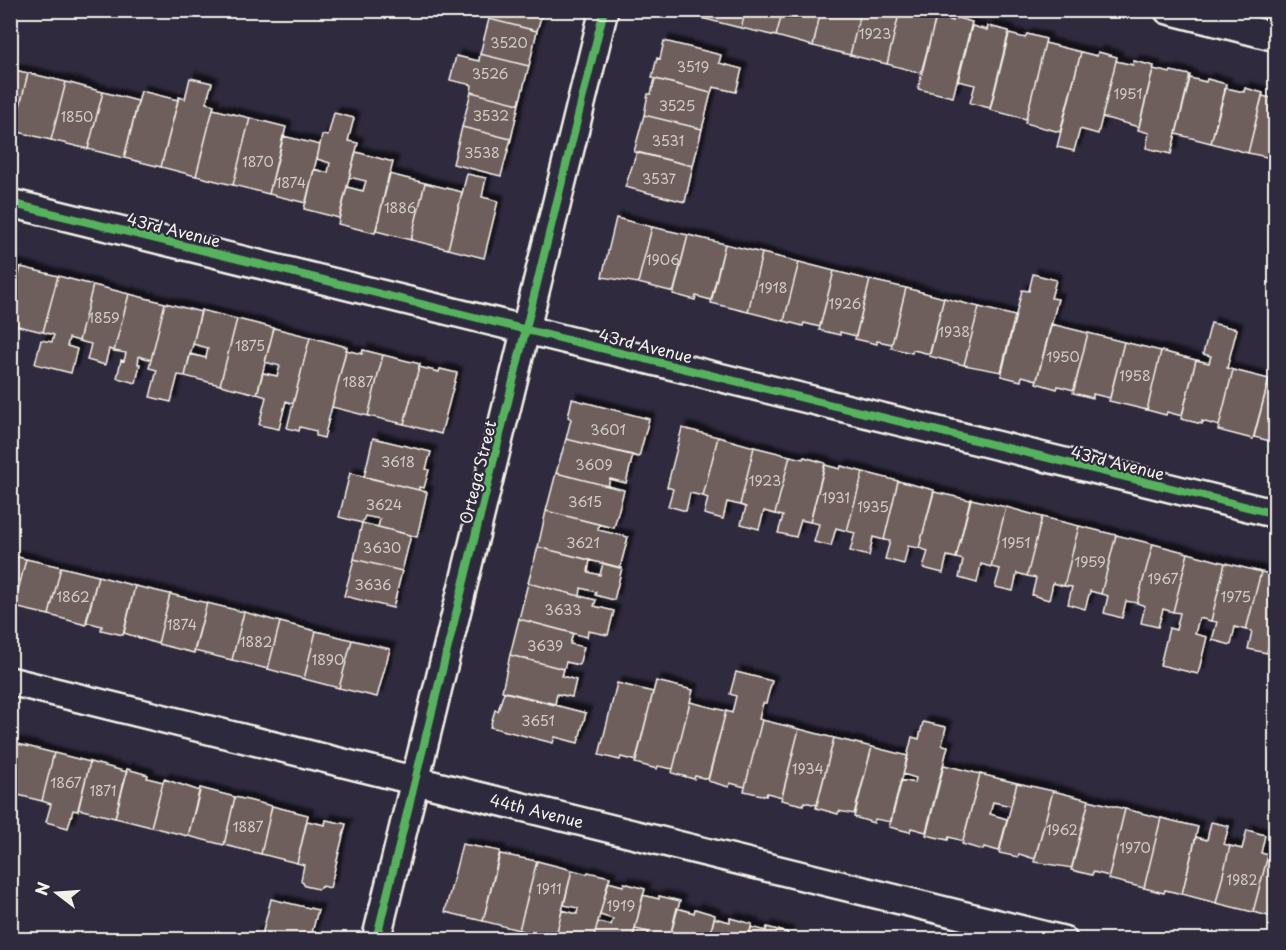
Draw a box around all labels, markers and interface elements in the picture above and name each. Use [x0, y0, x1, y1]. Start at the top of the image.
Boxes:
house number: 1923 [859, 23, 891, 44]
house number: 3520 [490, 32, 528, 53]
house number: 3519 [677, 56, 709, 77]
house number: 3526 [472, 63, 508, 84]
house number: 1951 [1114, 83, 1142, 104]
house number: 3525 [659, 95, 695, 116]
house number: 3532 [473, 105, 509, 126]
house number: 1850 [61, 106, 93, 127]
house number: 3531 [652, 130, 684, 151]
house number: 3538 [464, 142, 500, 163]
house number: 1870 [242, 151, 274, 172]
house number: 3537 [642, 168, 677, 189]
house number: 1874 [276, 172, 306, 193]
house number: 1886 [384, 197, 416, 218]
street label: 43rd Avenue [125, 206, 224, 252]
house number: 1906 [646, 249, 680, 270]
house number: 1918 [758, 277, 788, 298]
house number: 1926 [829, 293, 861, 314]
house number: 1859 [88, 307, 120, 328]
house number: 1938 [938, 321, 970, 342]
street label: 43rd Avenue [597, 322, 696, 368]
house number: 1875 [235, 335, 265, 356]
house number: 1950 [1046, 346, 1080, 367]
house number: 1958 [1119, 365, 1151, 386]
house number: 1887 [343, 371, 373, 392]
street label: Ortega Street [453, 417, 502, 526]
house number: 3601 [590, 419, 626, 440]
street label: 43rd Avenue [1069, 439, 1168, 485]
house number: 3618 [381, 451, 415, 472]
house number: 3609 [575, 454, 613, 475]
house number: 1923 [749, 470, 781, 491]
house number: 1931 [822, 487, 850, 508]
house number: 3615 [568, 491, 602, 512]
house number: 3624 [366, 494, 402, 515]
house number: 1935 [857, 496, 889, 517]
house number: 3621 [566, 532, 600, 553]
house number: 1951 [1002, 532, 1030, 553]
house number: 3630 [363, 537, 401, 558]
house number: 1959 [1074, 551, 1106, 572]
house number: 1967 [1148, 568, 1178, 589]
house number: 3636 [354, 574, 392, 595]
house number: 1862 [56, 586, 90, 607]
house number: 1975 [1221, 586, 1251, 607]
house number: 3633 [544, 599, 582, 620]
house number: 1874 [167, 614, 197, 635]
house number: 1882 [240, 631, 272, 652]
house number: 3639 [527, 635, 563, 656]
house number: 1890 [312, 649, 344, 670]
house number: 3651 [521, 710, 555, 731]
house number: 1934 [792, 758, 824, 779]
house number: 1867 [50, 772, 82, 793]
house number: 1871 [90, 780, 116, 801]
street label: 44th Avenue [488, 787, 587, 833]
house number: 1887 [233, 816, 263, 837]
house number: 1962 [1046, 819, 1078, 840]
house number: 1970 [1119, 837, 1151, 858]
north arrow [27, 863, 87, 923]
house number: 1982 [1226, 869, 1258, 890]
house number: 1911 [536, 878, 562, 899]
text: N [28, 879, 55, 898]
house number: 1919 [607, 895, 635, 916]

